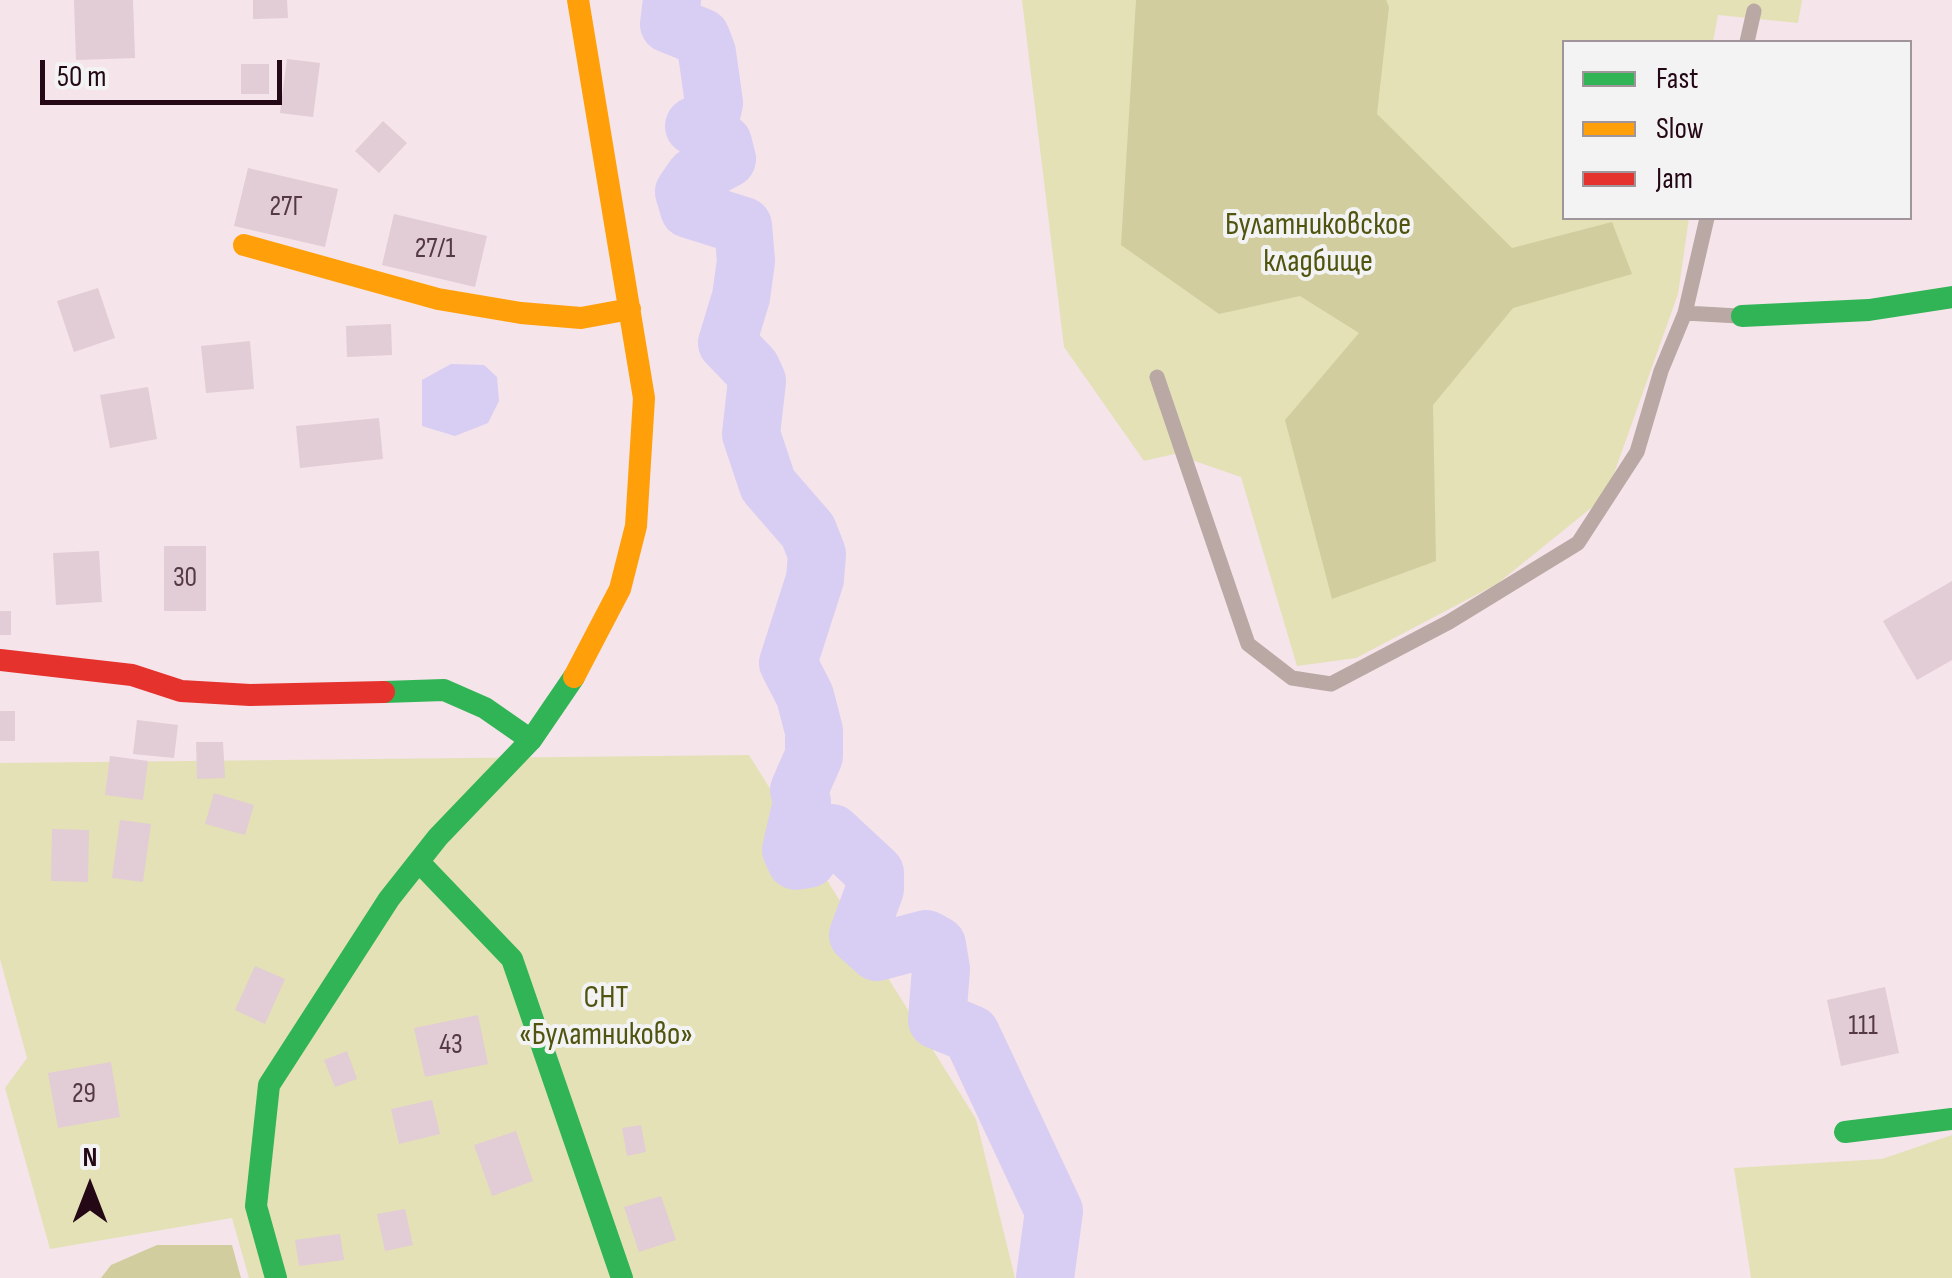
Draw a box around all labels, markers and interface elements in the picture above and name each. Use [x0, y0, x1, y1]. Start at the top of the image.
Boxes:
scale bar [45, 40, 288, 102]
legend [1562, 40, 1912, 220]
text: 50 m [57, 59, 106, 95]
text: Fast [1656, 61, 1698, 97]
text: Slow [1656, 111, 1704, 147]
text: Jam [1656, 161, 1693, 197]
house number: 27Г [269, 191, 303, 225]
park label: Булатниковское кладбище [1225, 207, 1411, 282]
house number: 27/1 [415, 233, 455, 267]
house number: 30 [173, 562, 197, 596]
park label: СНТ «Булатниково» [519, 980, 693, 1055]
house number: 111 [1848, 1010, 1878, 1044]
house number: 43 [439, 1029, 463, 1063]
house number: 29 [72, 1078, 96, 1112]
north arrow [40, 1138, 140, 1238]
text: N [83, 1141, 97, 1174]

